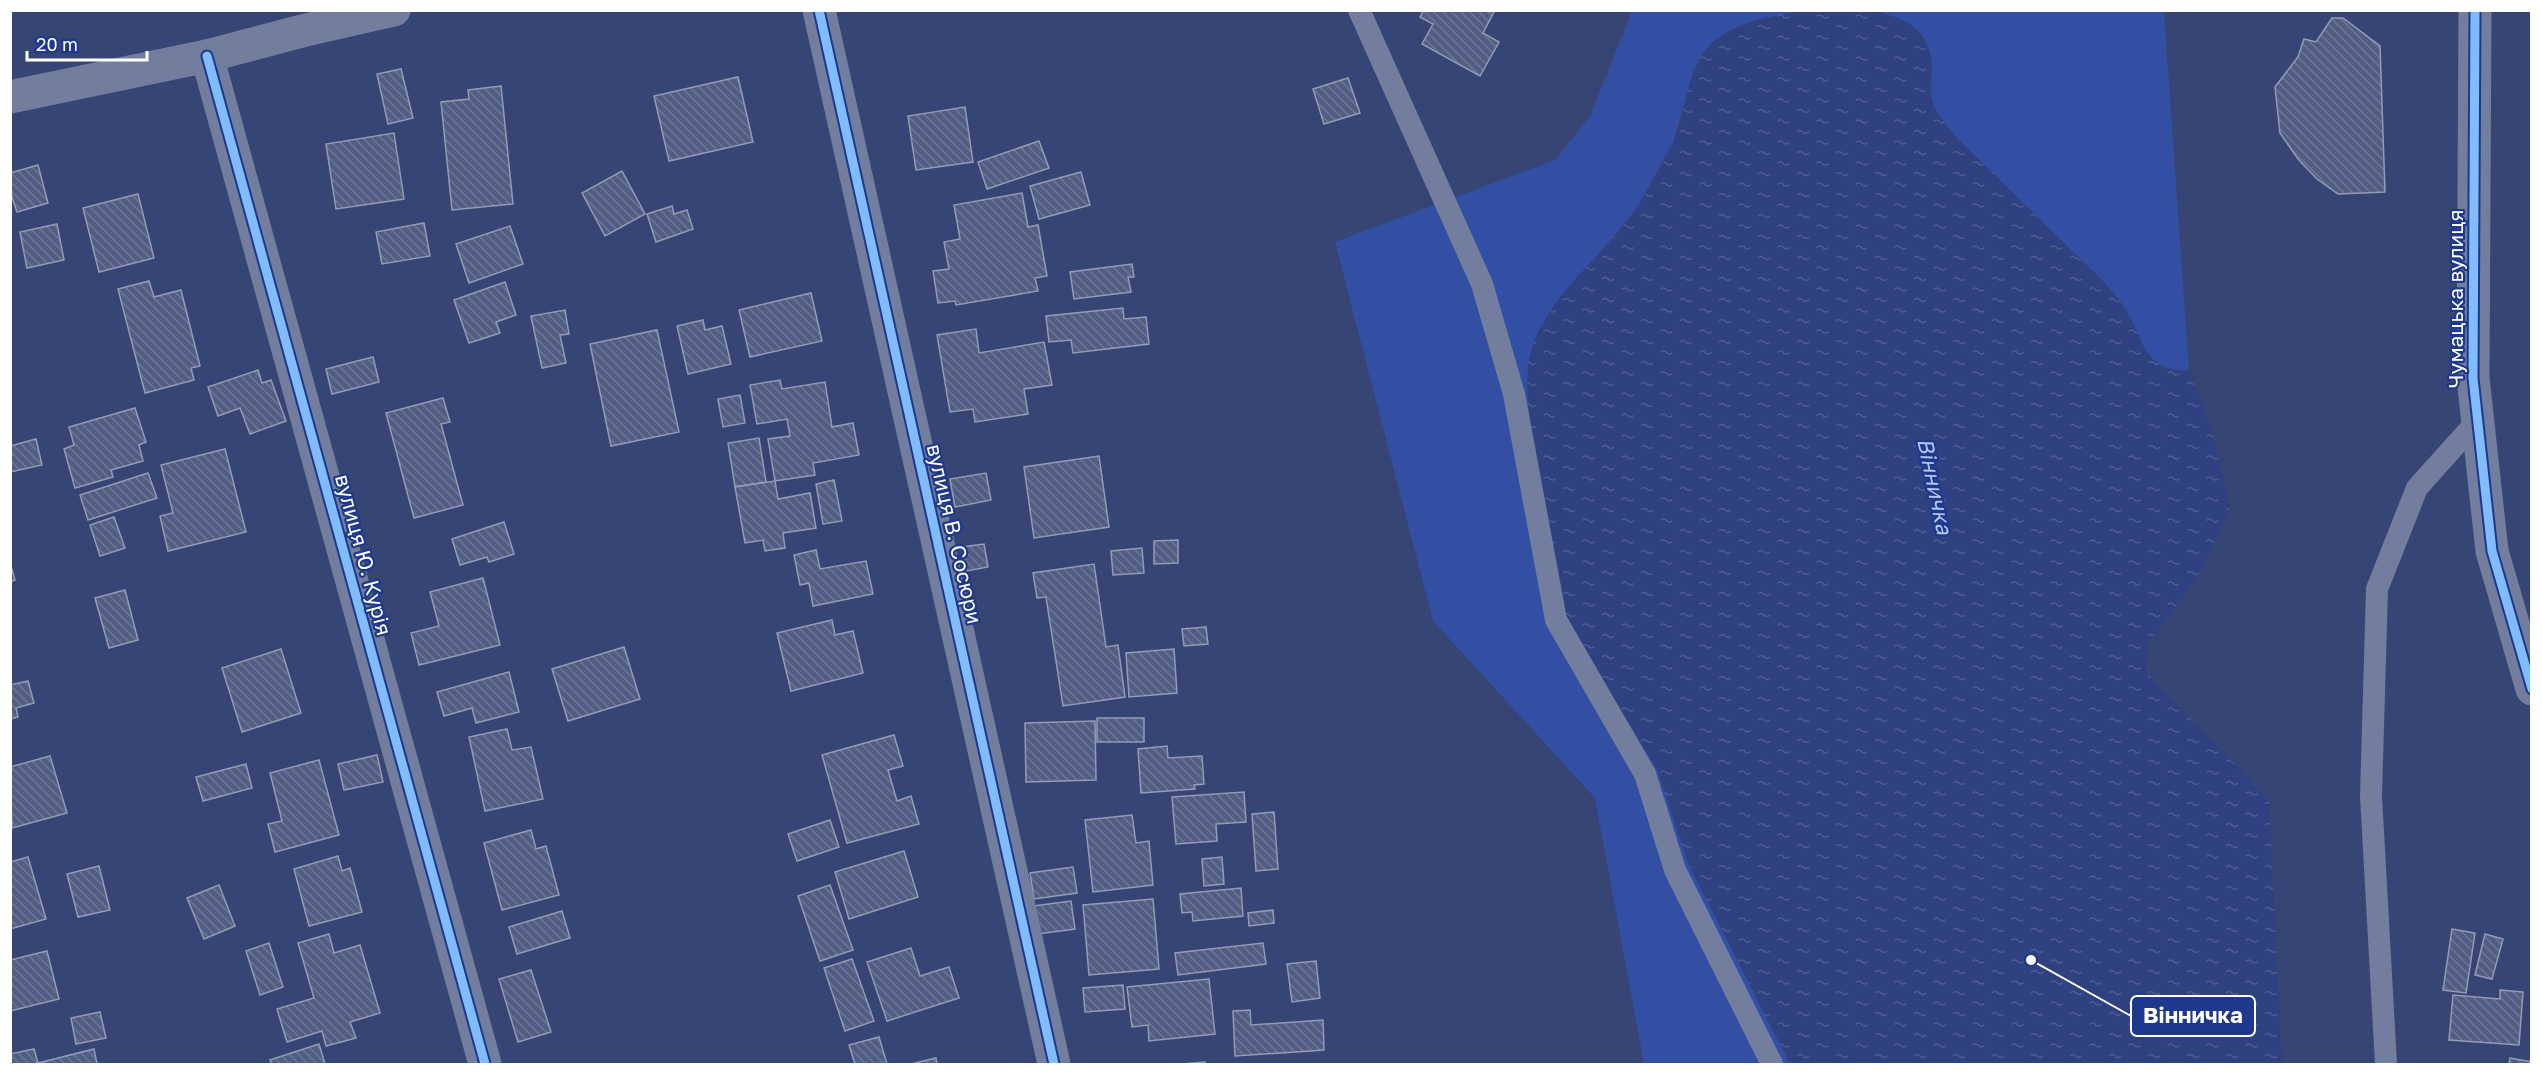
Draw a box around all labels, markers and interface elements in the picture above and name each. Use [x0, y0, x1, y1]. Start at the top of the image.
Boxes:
scale bar [27, 24, 147, 62]
text: 20 m [36, 33, 78, 55]
street label: Чумацька вулиця [2442, 210, 2468, 388]
water label: Вінничка [1912, 435, 1959, 538]
street label: вулиця В. Сосюри [922, 441, 988, 626]
street label: вулиця Ю. Курія [330, 471, 398, 638]
callout: Вінничка [2131, 996, 2255, 1036]
text: Вінничка [2143, 1001, 2243, 1028]

